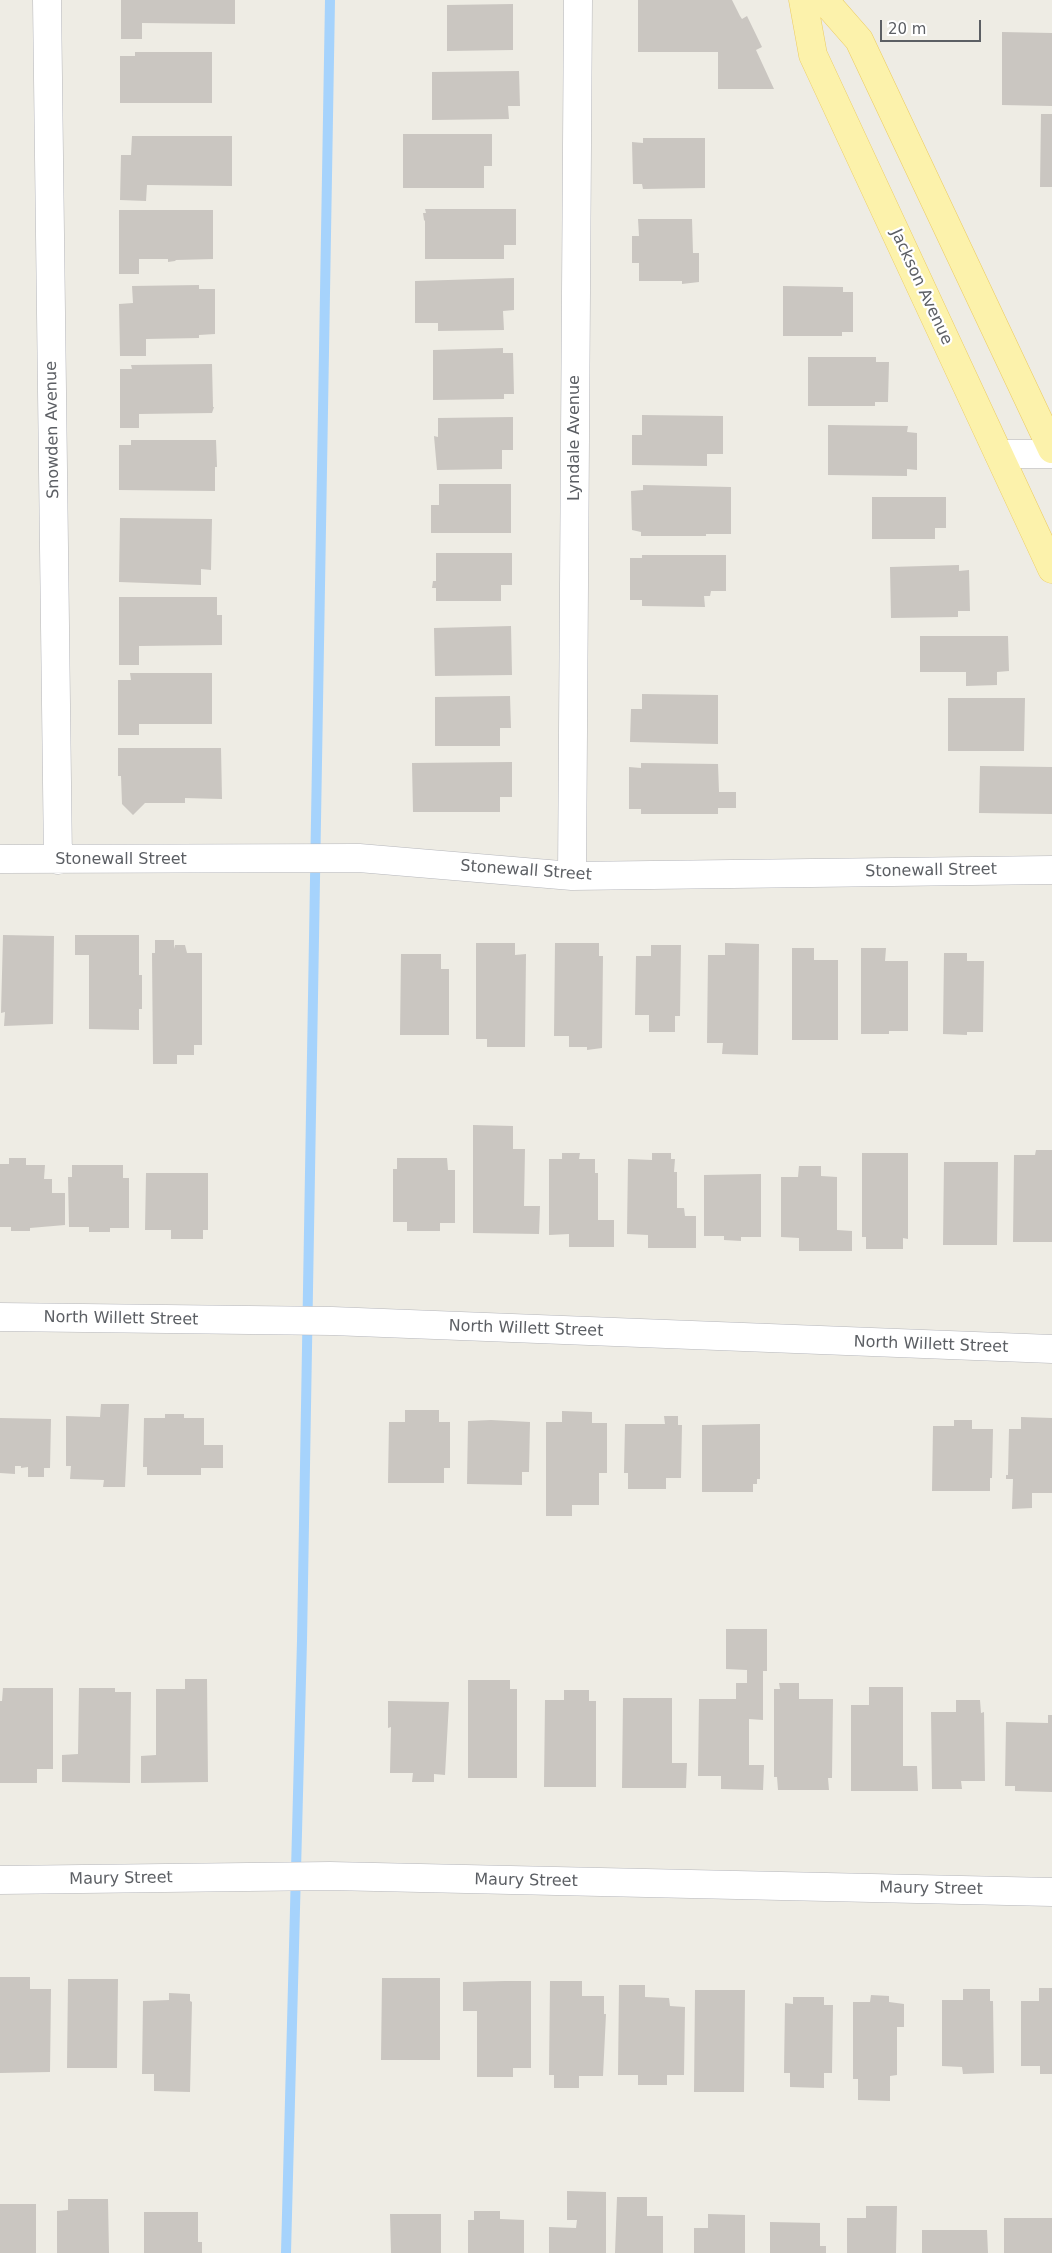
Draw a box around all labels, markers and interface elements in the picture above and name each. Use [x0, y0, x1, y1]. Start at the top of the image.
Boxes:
scale bar [882, 10, 983, 42]
text: 20 m [888, 20, 926, 38]
street label: Jackson Avenue [886, 226, 956, 348]
street label: Snowden Avenue [42, 361, 64, 499]
street label: Lyndale Avenue [565, 375, 585, 501]
street label: Stonewall Street [55, 850, 187, 870]
street label: Stonewall Street [460, 857, 592, 885]
street label: Stonewall Street [865, 860, 997, 882]
street label: North Willett Street [43, 1308, 199, 1330]
street label: North Willett Street [448, 1317, 604, 1341]
street label: North Willett Street [853, 1333, 1009, 1357]
street label: Maury Street [69, 1868, 173, 1890]
street label: Maury Street [474, 1870, 578, 1892]
street label: Maury Street [879, 1878, 983, 1900]

